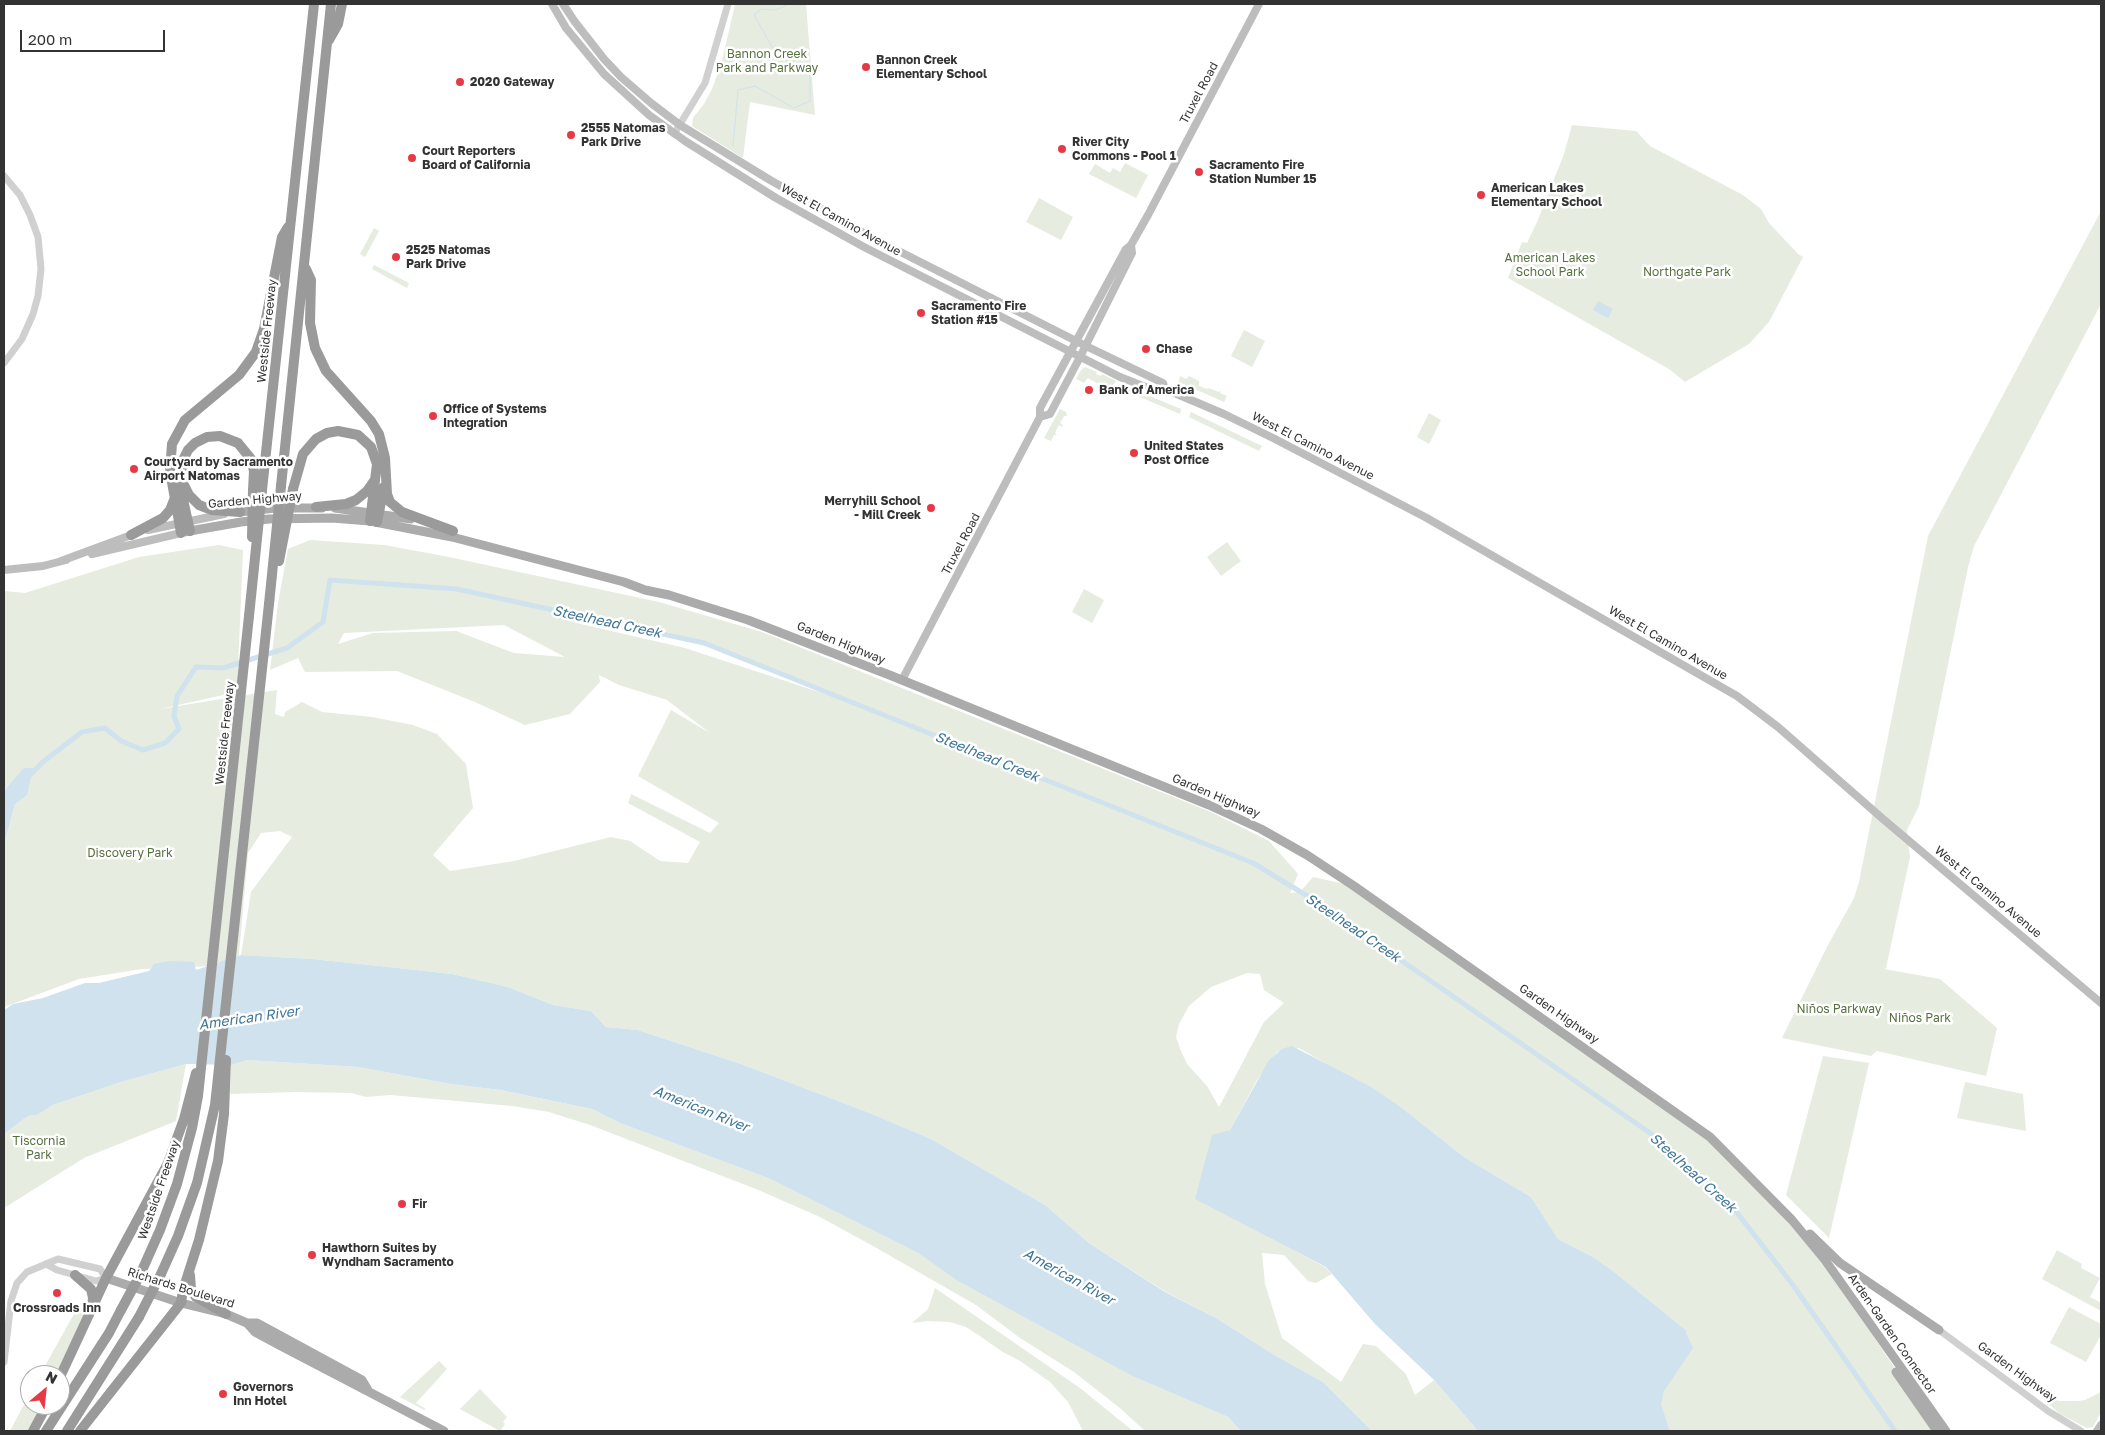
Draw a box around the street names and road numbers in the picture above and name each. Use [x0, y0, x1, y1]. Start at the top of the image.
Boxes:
street label: Truxel Road [1177, 60, 1221, 126]
street label: West El Camino Avenue [778, 181, 904, 259]
street label: Westside Freeway [254, 278, 280, 384]
street label: West El Camino Avenue [1250, 409, 1376, 483]
street label: Garden Highway [207, 489, 303, 511]
street label: Truxel Road [939, 511, 983, 577]
street label: West El Camino Avenue [1606, 603, 1730, 683]
street label: Garden Highway [795, 619, 887, 667]
street label: Westside Freeway [212, 680, 238, 786]
street label: Garden Highway [1170, 771, 1262, 821]
street label: West El Camino Avenue [1932, 843, 2044, 941]
street label: Garden Highway [1516, 981, 1602, 1047]
street label: Westside Freeway [135, 1138, 183, 1242]
street label: Richards Boulevard [126, 1265, 236, 1311]
street label: Arden-Garden Connector [1845, 1271, 1939, 1397]
street label: Garden Highway [1975, 1338, 2059, 1406]

